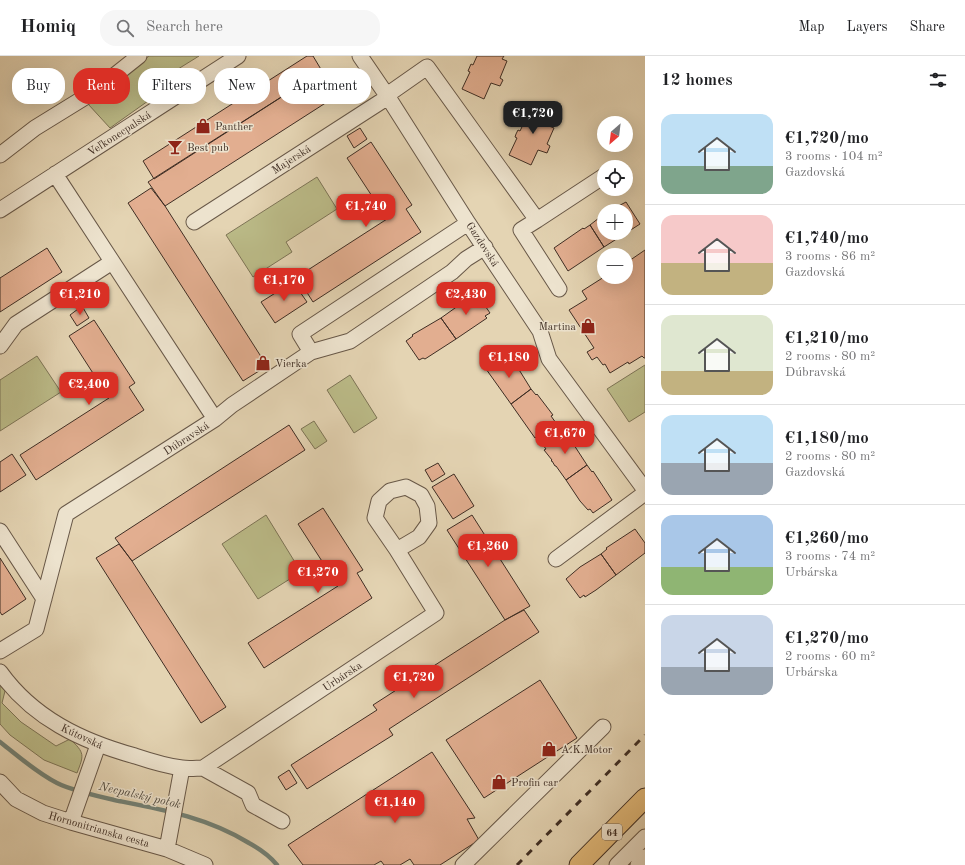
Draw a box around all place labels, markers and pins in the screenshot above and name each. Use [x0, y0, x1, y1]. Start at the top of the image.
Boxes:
pin: €1,720 [500, 101, 566, 135]
shop icon: Panther [194, 117, 212, 135]
place label: Panther [215, 122, 253, 133]
bar icon: Best pub [166, 138, 184, 156]
place label: Best pub [187, 143, 229, 154]
pin: €1,740 [333, 194, 399, 228]
pin: €1,170 [251, 268, 317, 302]
pin: €1,210 [47, 282, 113, 316]
pin: €2,430 [433, 282, 499, 316]
shop icon: Martina [579, 317, 597, 335]
place label: Martina [539, 322, 577, 333]
pin: €1,180 [476, 345, 542, 379]
shop icon: Vierka [254, 354, 272, 372]
place label: Vierka [275, 359, 307, 370]
pin: €2,400 [56, 372, 122, 406]
pin: €1,670 [532, 421, 598, 455]
pin: €1,260 [455, 534, 521, 568]
pin: €1,270 [285, 560, 351, 594]
pin: €1,720 [381, 665, 447, 699]
shop icon: A.K.Motor [540, 740, 558, 758]
place label: A.K.Motor [561, 745, 613, 756]
shop icon: Profin car [490, 773, 508, 791]
place label: Profin car [511, 778, 559, 789]
pin: €1,140 [362, 790, 428, 824]

